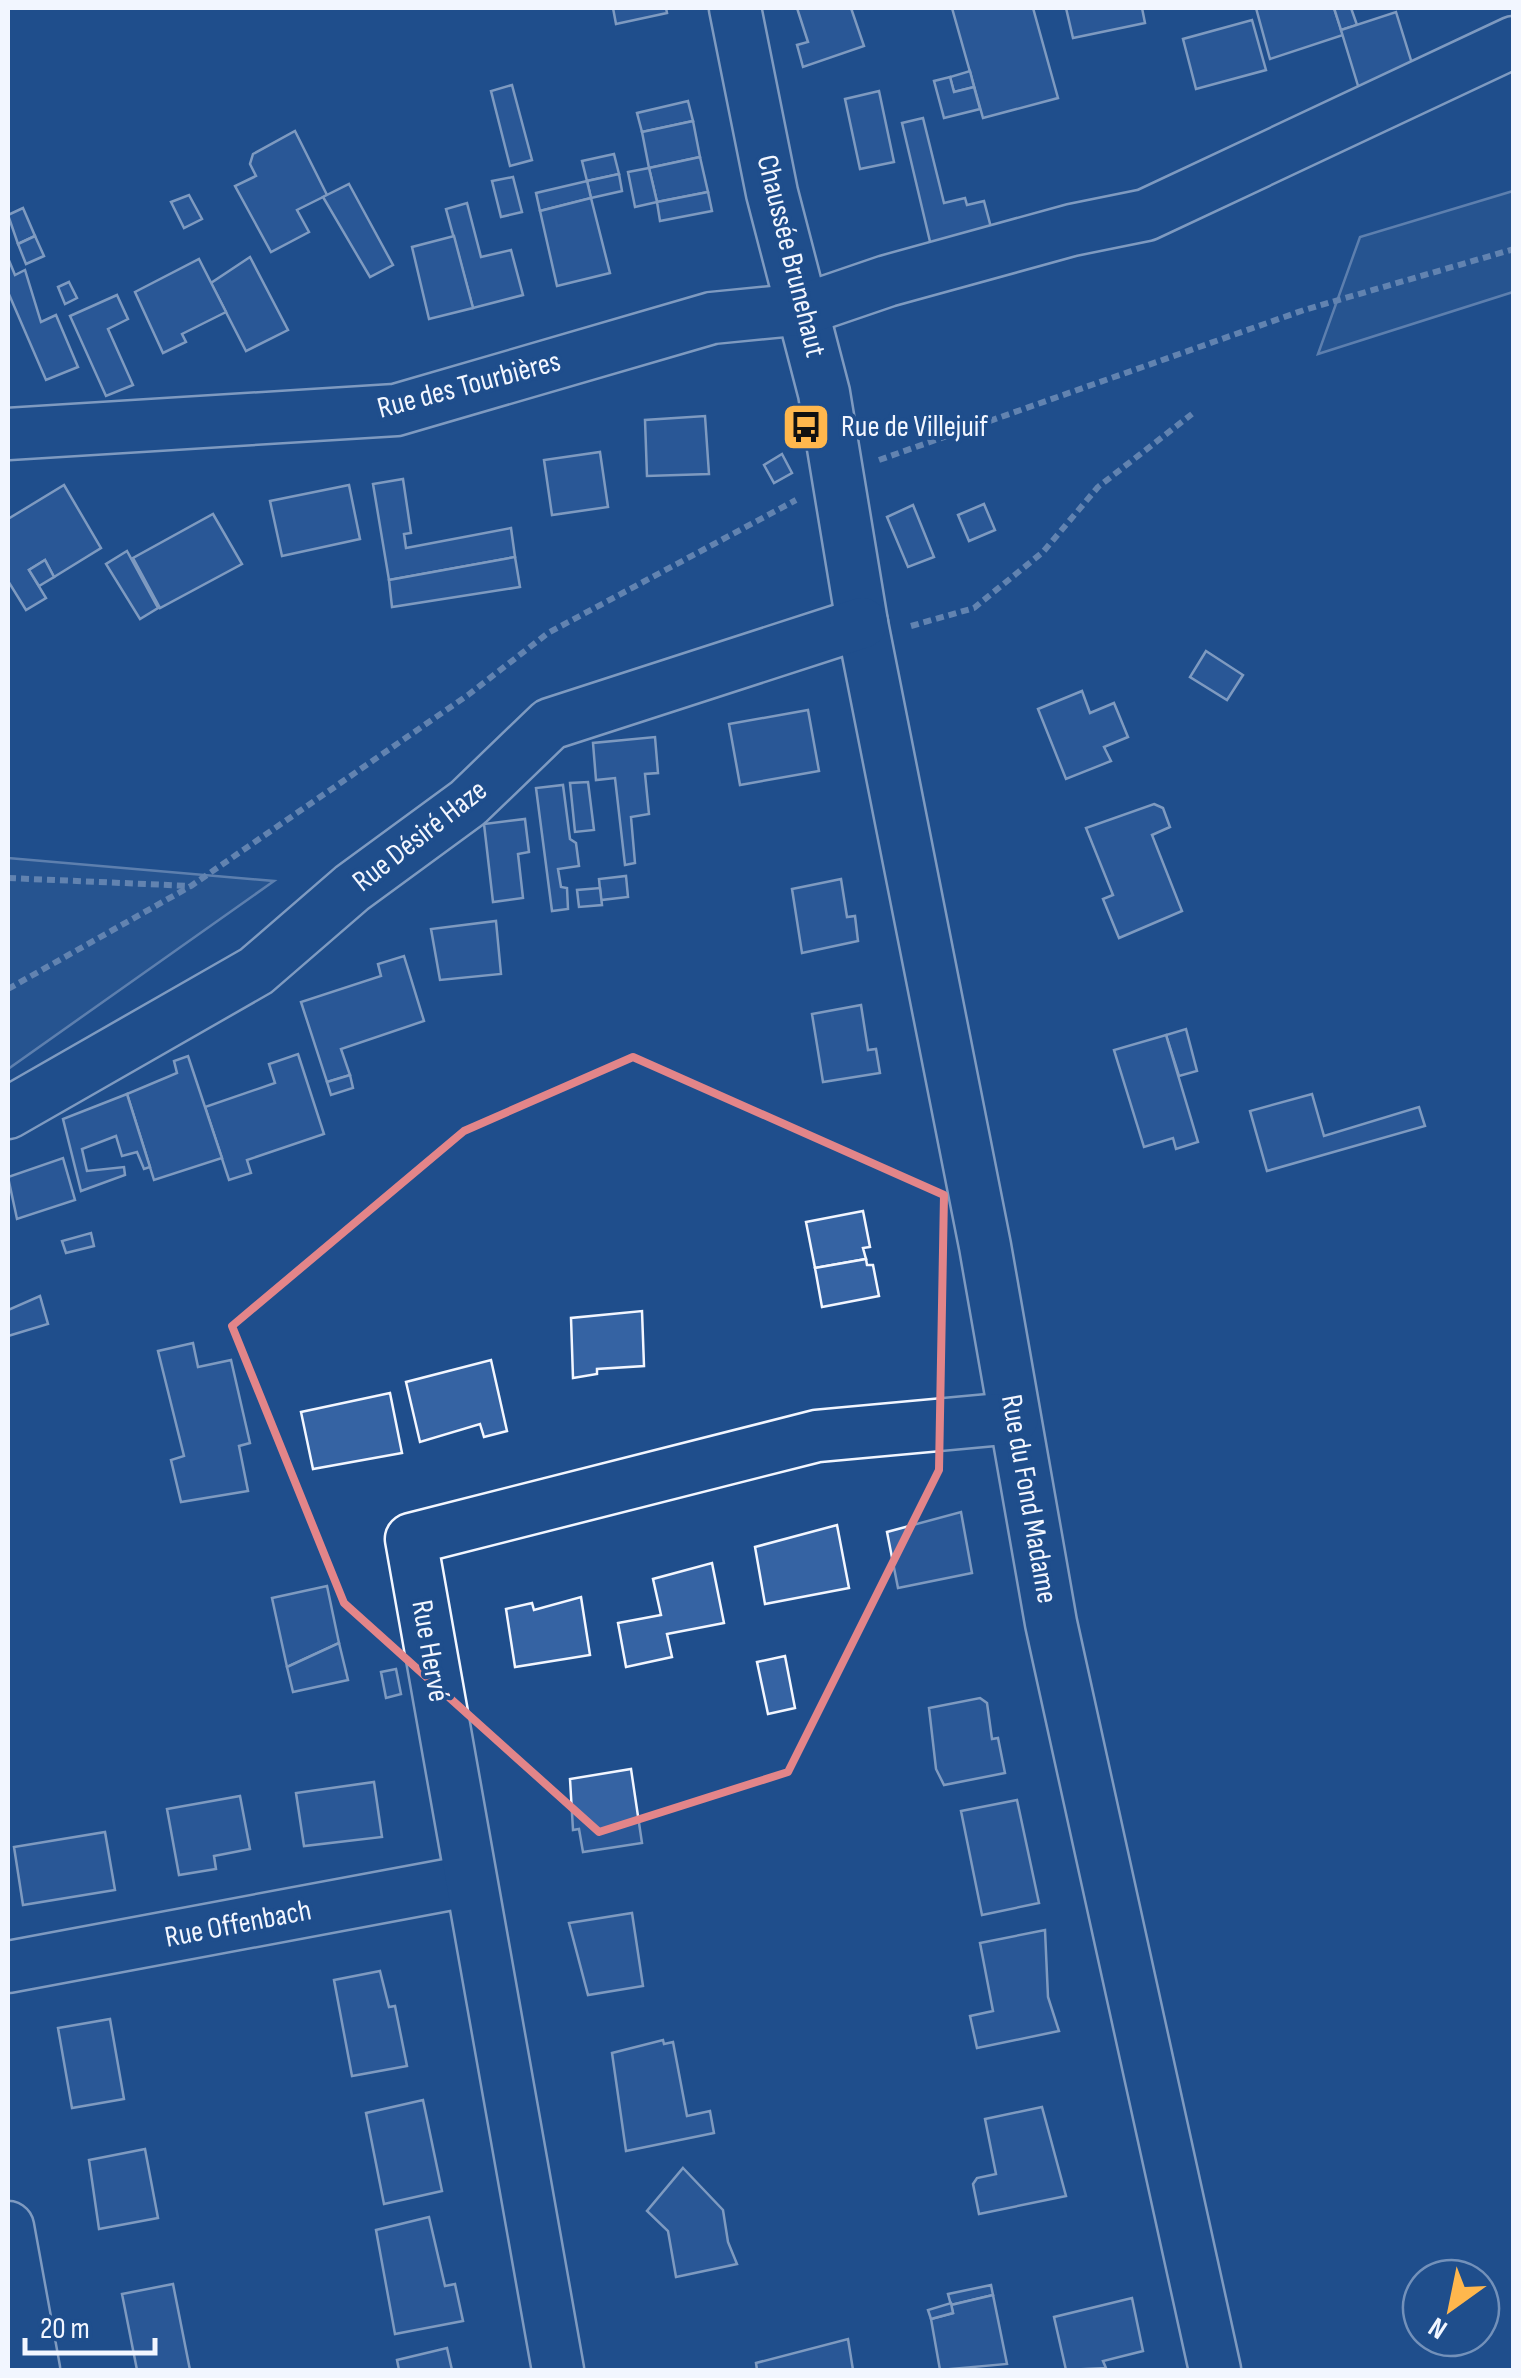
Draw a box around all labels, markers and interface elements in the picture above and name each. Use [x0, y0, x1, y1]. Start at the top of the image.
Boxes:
street label: Chaussée Brunehaut [748, 151, 834, 361]
street label: Rue des Tourbières [373, 343, 565, 427]
bus stop icon: Rue de Villejuif [780, 401, 832, 453]
place label: Rue de Villejuif [841, 409, 988, 445]
street label: Rue Désiré Haze [346, 772, 494, 900]
street label: Rue du Fond Madame [993, 1392, 1065, 1606]
street label: Rue Hervé [403, 1597, 457, 1705]
street label: Rue Offenbach [162, 1892, 314, 1956]
north arrow [1401, 2258, 1501, 2358]
scale bar [25, 2293, 155, 2355]
text: N [1423, 2310, 1453, 2346]
text: 20 m [40, 2311, 90, 2347]

